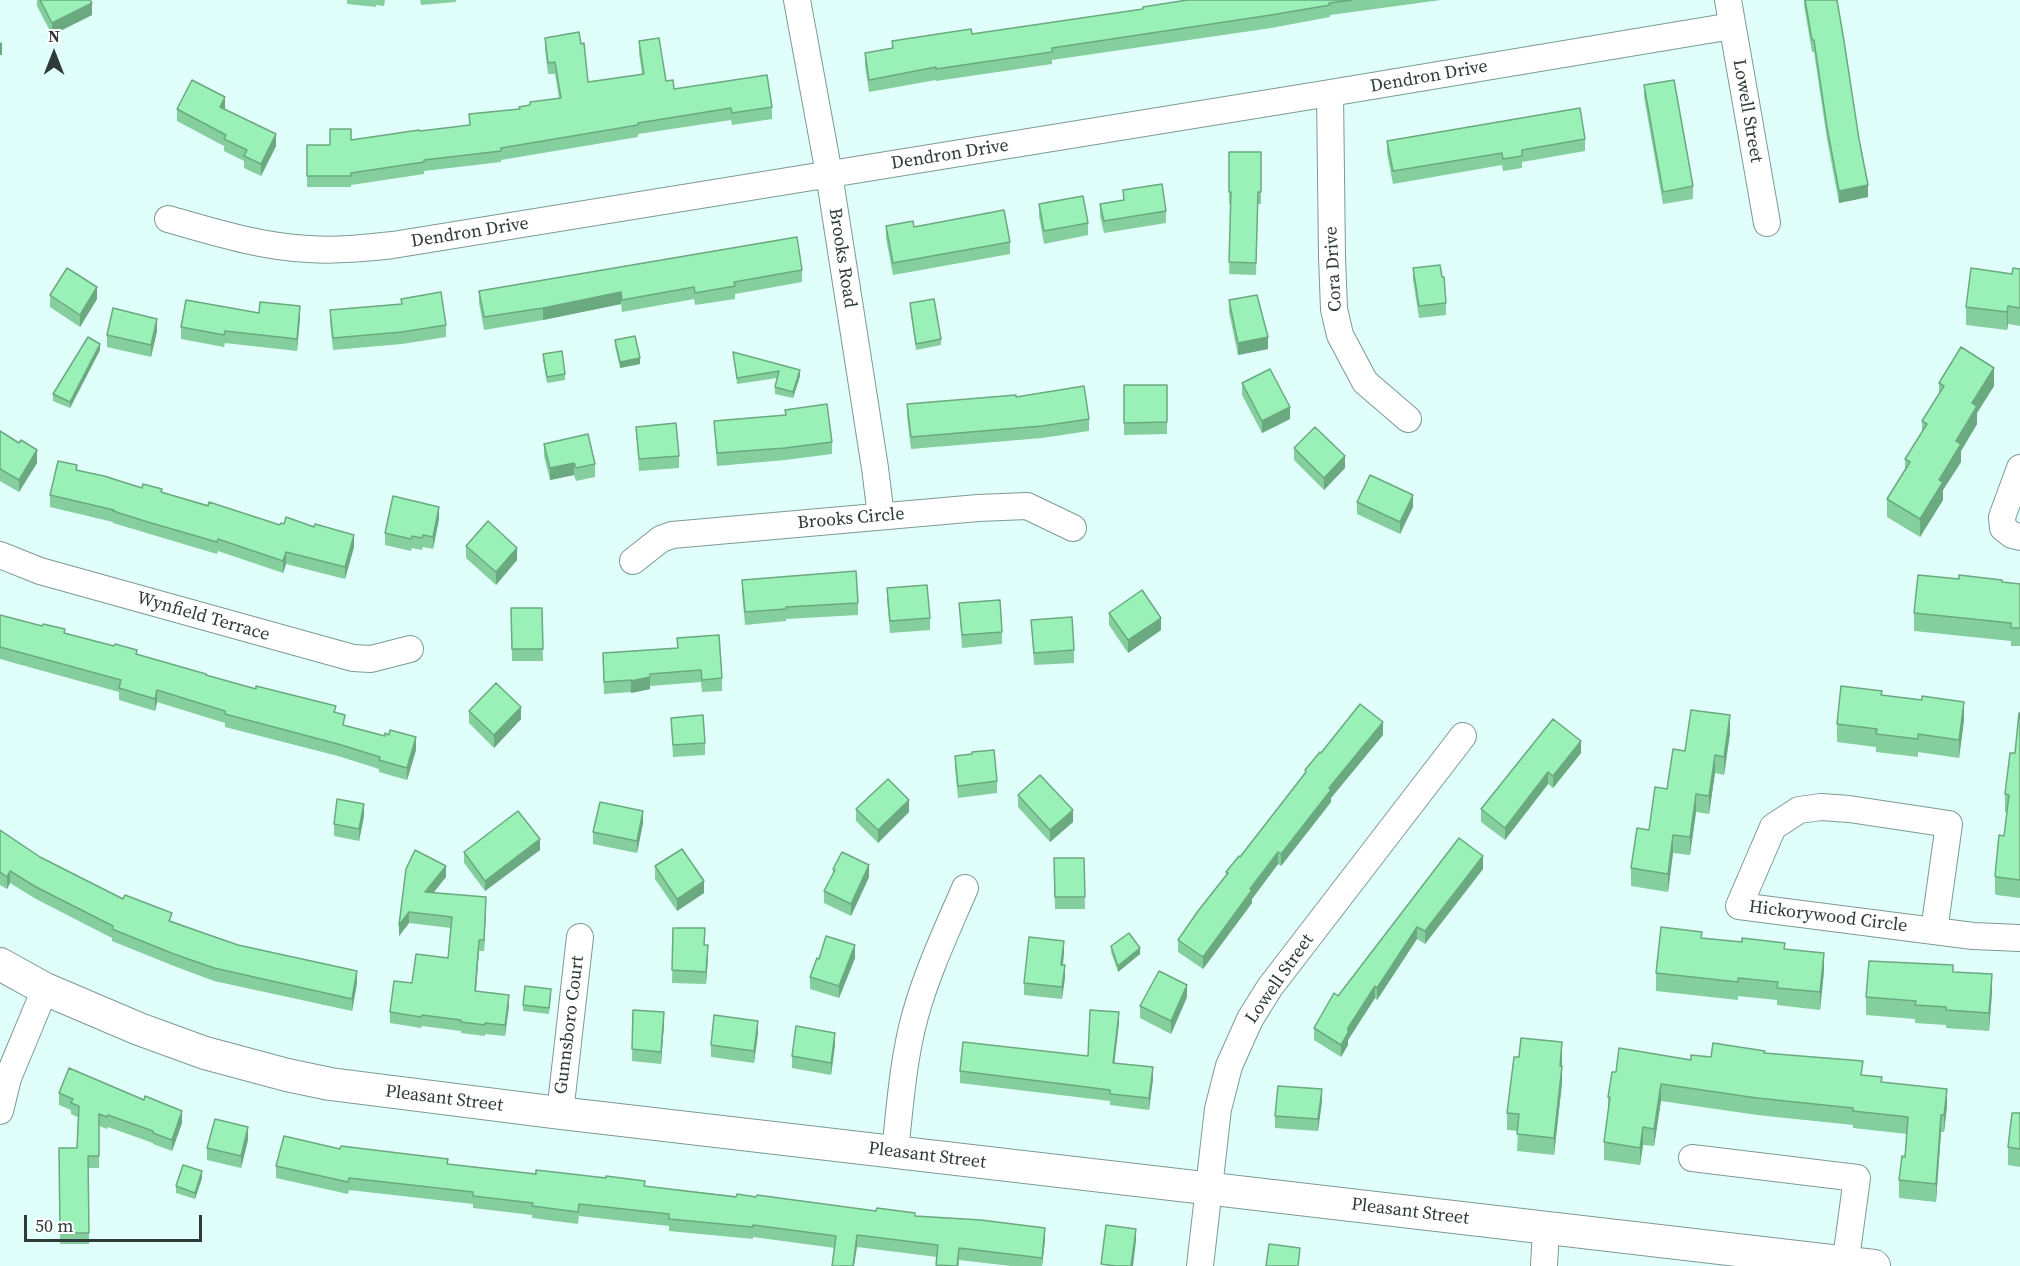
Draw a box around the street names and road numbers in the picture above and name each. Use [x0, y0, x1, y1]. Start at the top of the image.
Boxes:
street label: Dendron Drive [1369, 56, 1489, 98]
street label: Lowell Street [1727, 58, 1767, 164]
street label: Dendron Drive [890, 135, 1010, 175]
street label: Brooks Road [823, 207, 861, 309]
street label: Dendron Drive [410, 213, 530, 253]
street label: Cora Drive [1321, 226, 1347, 312]
street label: Brooks Circle [797, 504, 905, 534]
street label: Wynfield Terrace [134, 588, 272, 646]
street label: Hickorywood Circle [1748, 897, 1908, 937]
street label: Lowell Street [1241, 930, 1319, 1028]
street label: Gunnsboro Court [551, 955, 589, 1095]
street label: Pleasant Street [384, 1081, 504, 1117]
street label: Pleasant Street [867, 1138, 987, 1174]
street label: Pleasant Street [1350, 1194, 1470, 1230]

